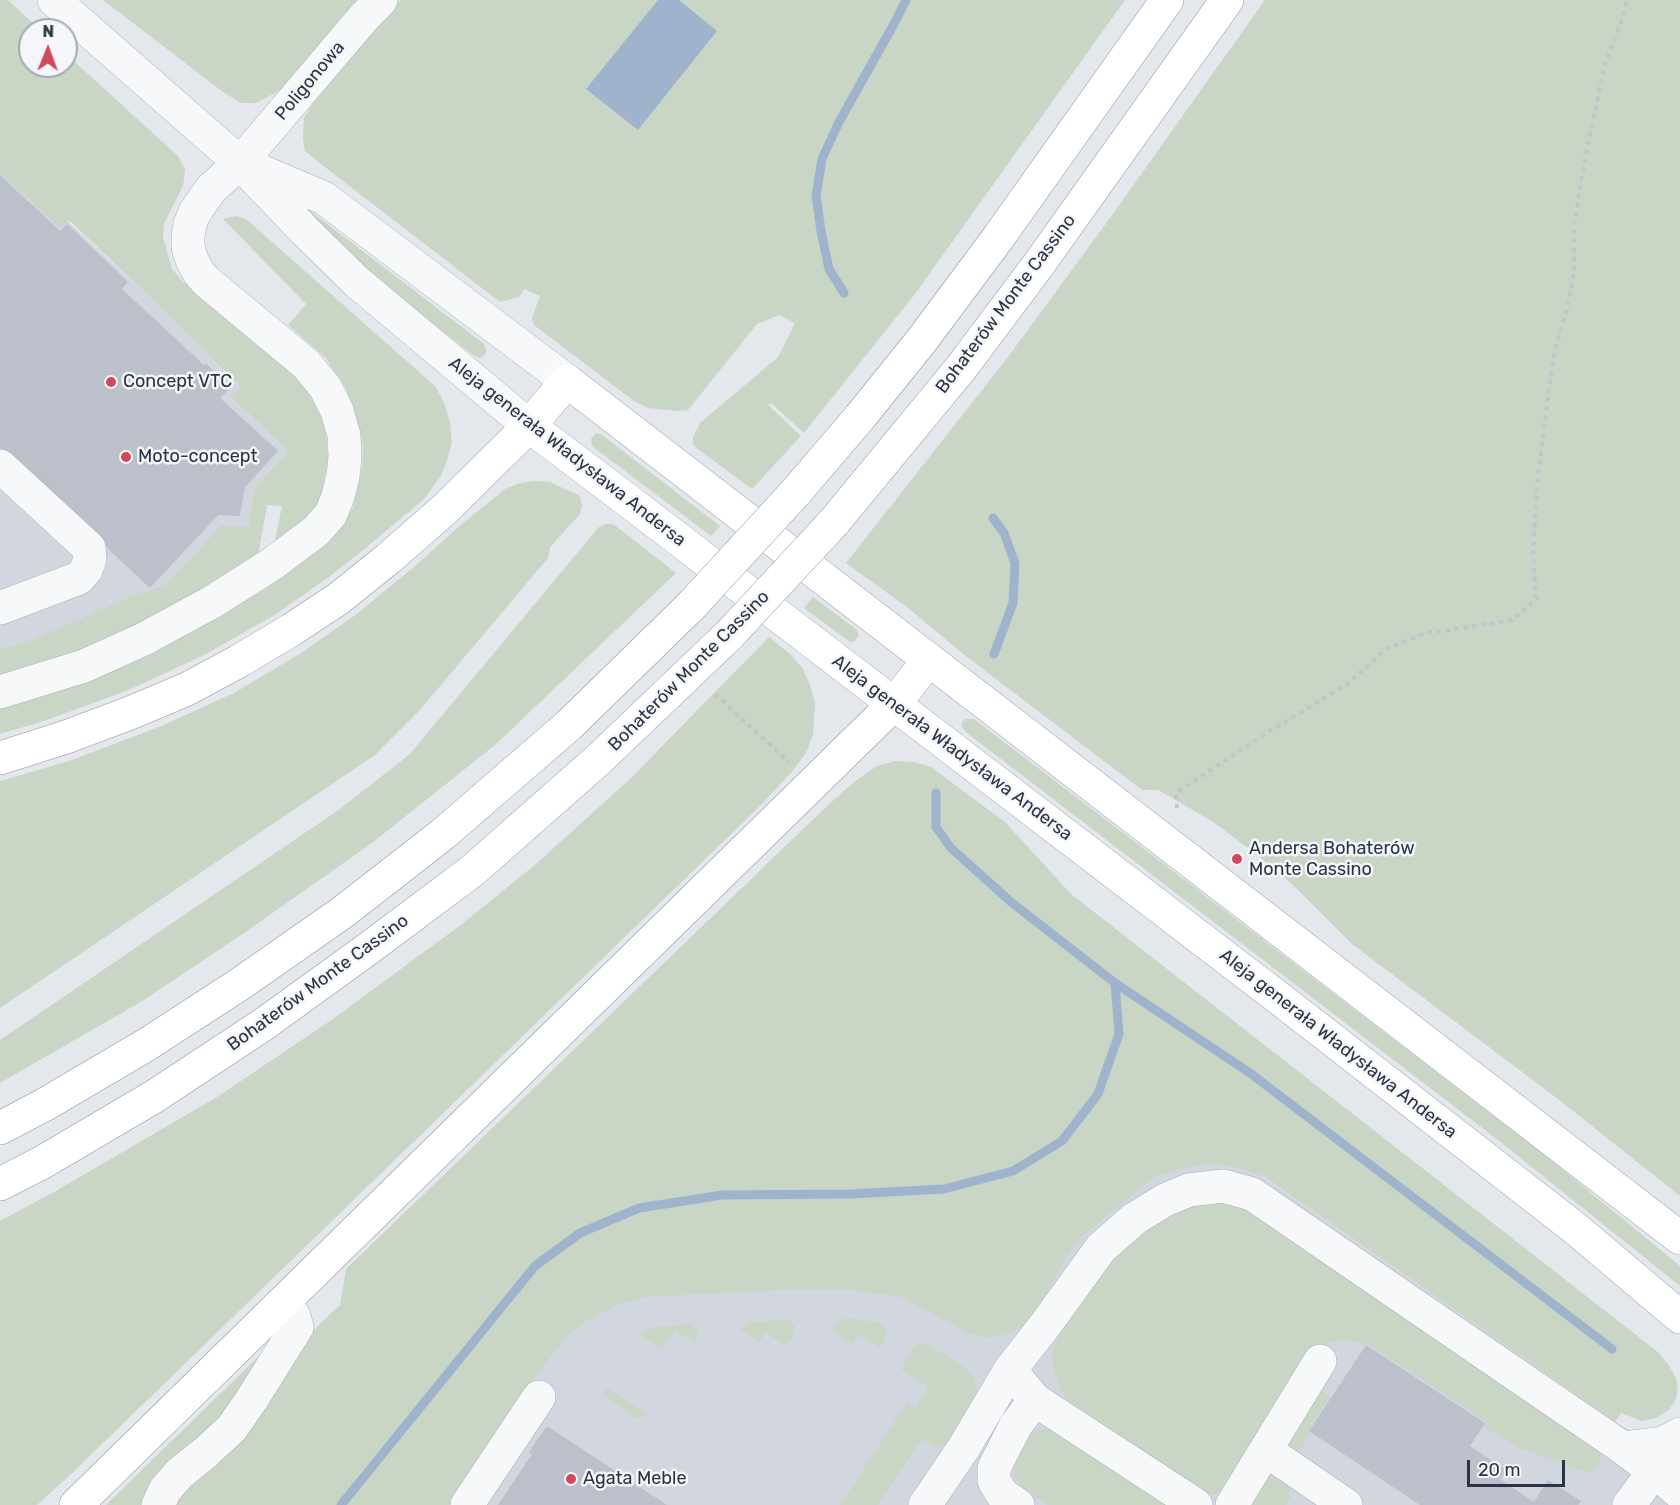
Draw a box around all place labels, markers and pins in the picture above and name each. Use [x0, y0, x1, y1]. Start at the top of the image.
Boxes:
place label: Concept VTC [123, 371, 232, 393]
marker: Concept VTC [104, 375, 118, 389]
place label: Moto-concept [138, 446, 257, 468]
marker: Moto-concept [119, 450, 133, 464]
place label: Andersa Bohaterów Monte Cassino [1249, 838, 1415, 880]
marker: Andersa Bohaterów Monte Cassino [1230, 852, 1244, 866]
place label: Agata Meble [583, 1468, 686, 1490]
marker: Agata Meble [564, 1472, 578, 1486]

